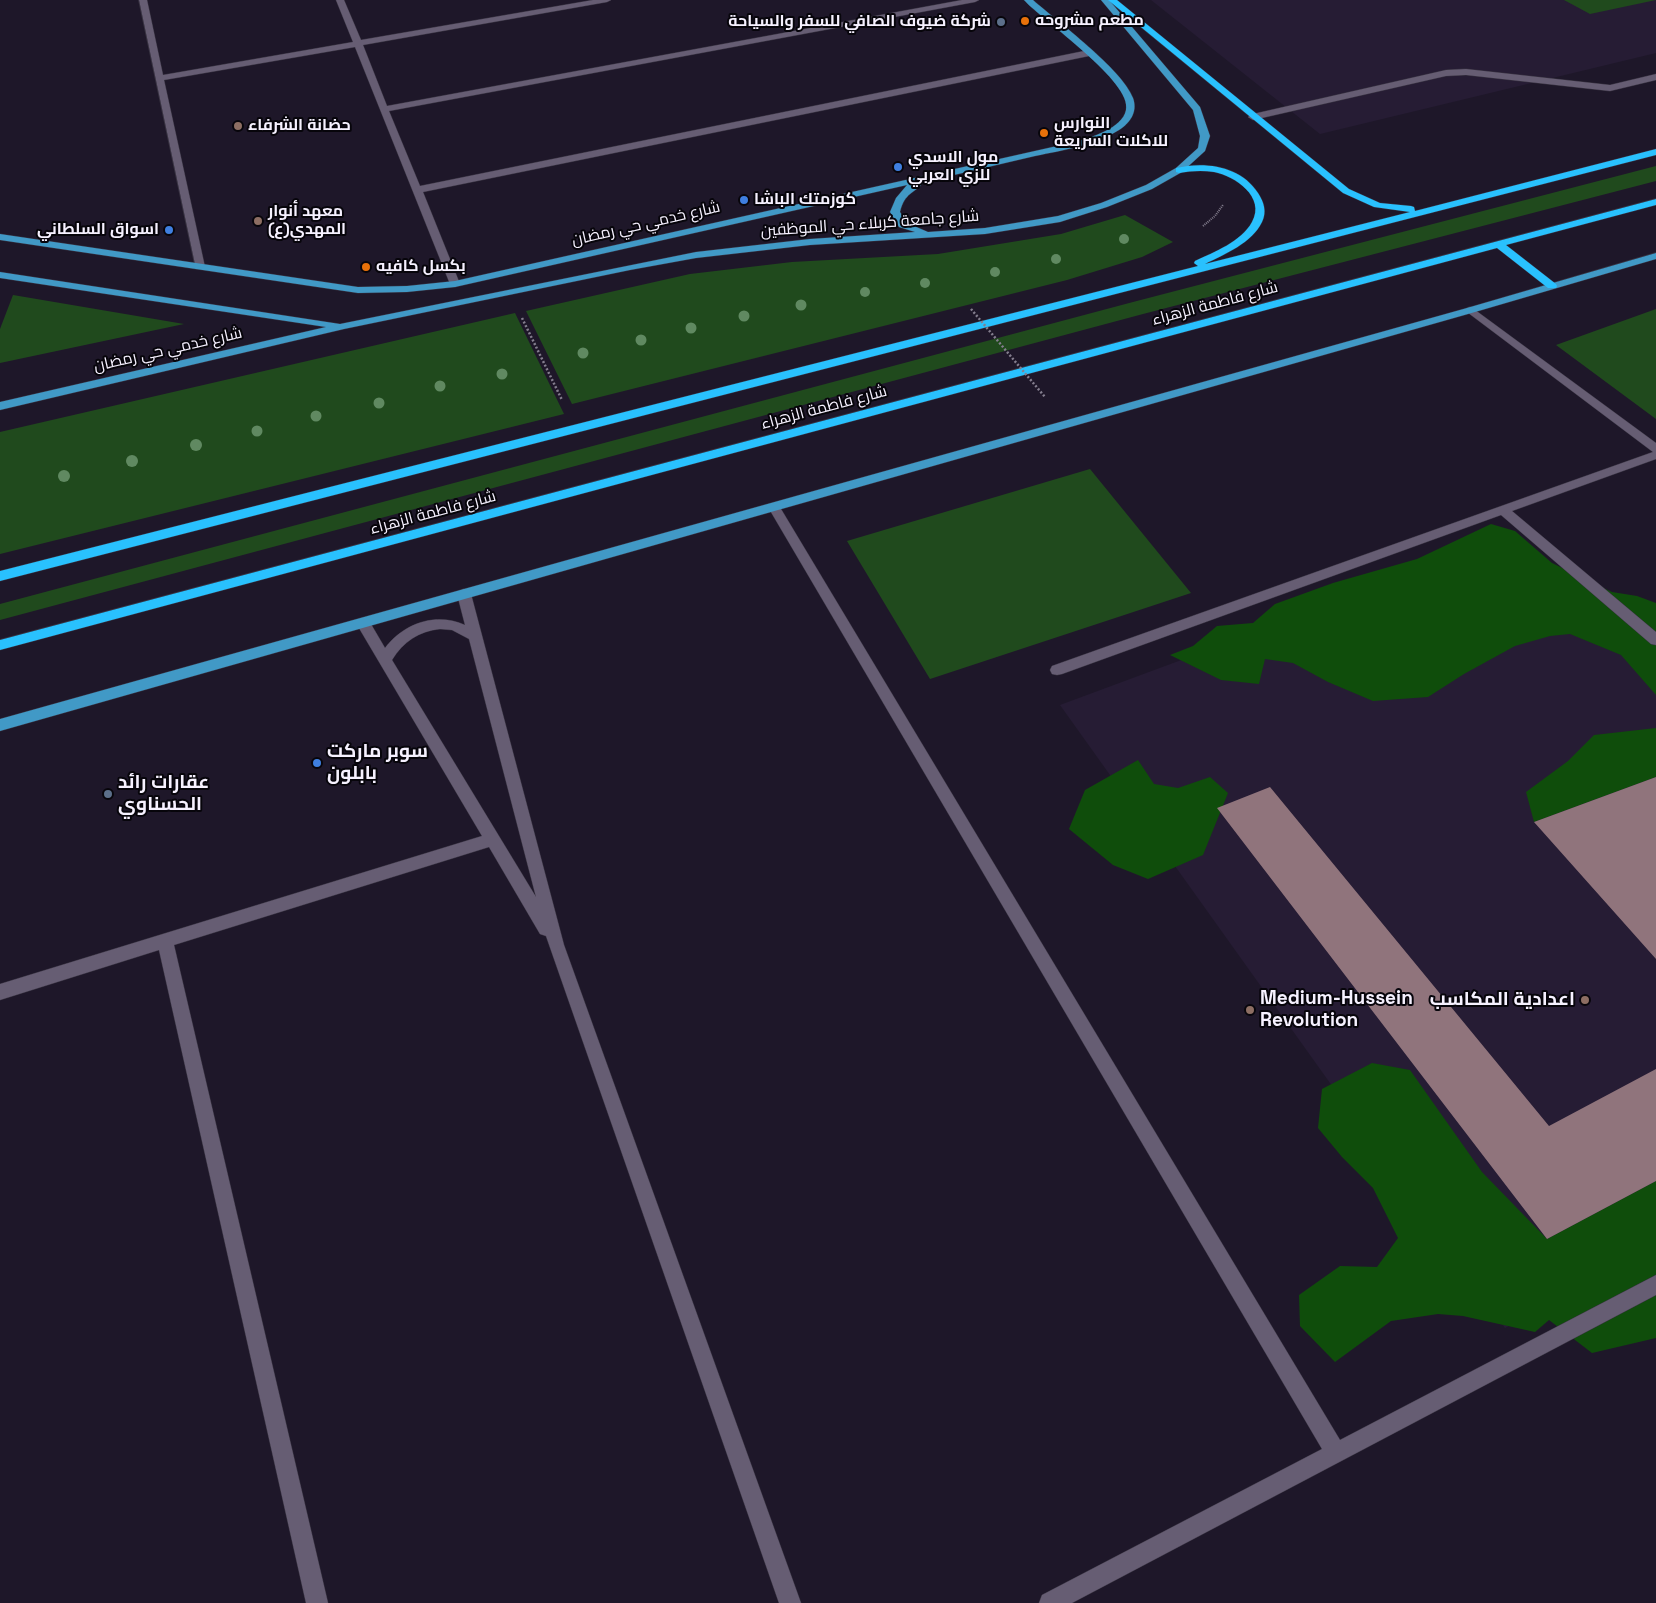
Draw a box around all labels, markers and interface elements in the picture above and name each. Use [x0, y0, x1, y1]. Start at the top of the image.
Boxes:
place label: مطعم مشروحه [1035, 11, 1144, 31]
place label: شركة ضيوف الصافي للسفر والسياحة [728, 12, 991, 32]
marker: مطعم مشروحه [1019, 15, 1031, 27]
marker: شركة ضيوف الصافي للسفر والسياحة [995, 16, 1007, 28]
place label: النوارس للاكلات السريعة [1054, 114, 1168, 152]
place label: حضانة الشرفاء [248, 116, 351, 136]
marker: حضانة الشرفاء [232, 120, 244, 132]
marker: النوارس للاكلات السريعة [1038, 127, 1050, 139]
place label: مول الاسدي للزي العربي [908, 148, 998, 186]
marker: مول الاسدي للزي العربي [892, 161, 904, 173]
place label: كوزمتك الباشا [754, 190, 856, 210]
marker: كوزمتك الباشا [738, 194, 750, 206]
street label: شارع خدمي حي رمضان [570, 198, 722, 250]
place label: معهد أنوار المهدي(ع) [268, 202, 346, 240]
street label: شارع جامعة كربلاء حي الموظفين [760, 207, 980, 241]
marker: معهد أنوار المهدي(ع) [252, 215, 264, 227]
place label: اسواق السلطاني [37, 220, 159, 240]
marker: اسواق السلطاني [163, 224, 175, 236]
place label: بكسل كافيه [376, 257, 466, 277]
marker: بكسل كافيه [360, 261, 372, 273]
street label: شارع فاطمة الزهراء [1150, 278, 1280, 330]
street label: شارع خدمي حي رمضان [92, 324, 244, 376]
street label: شارع فاطمة الزهراء [759, 382, 889, 434]
street label: شارع فاطمة الزهراء [368, 487, 498, 539]
place label: سوبر ماركت بابلون [327, 741, 428, 785]
marker: سوبر ماركت بابلون [311, 757, 323, 769]
place label: عقارات رائد الحسناوي [118, 772, 209, 816]
marker: عقارات رائد الحسناوي [102, 788, 114, 800]
place label: Medium-Hussein Revolution [1260, 988, 1413, 1032]
place label: اعدادية المكاسب [1430, 989, 1575, 1011]
marker: اعدادية المكاسب [1579, 994, 1591, 1006]
marker: Medium-Hussein Revolution [1244, 1004, 1256, 1016]

